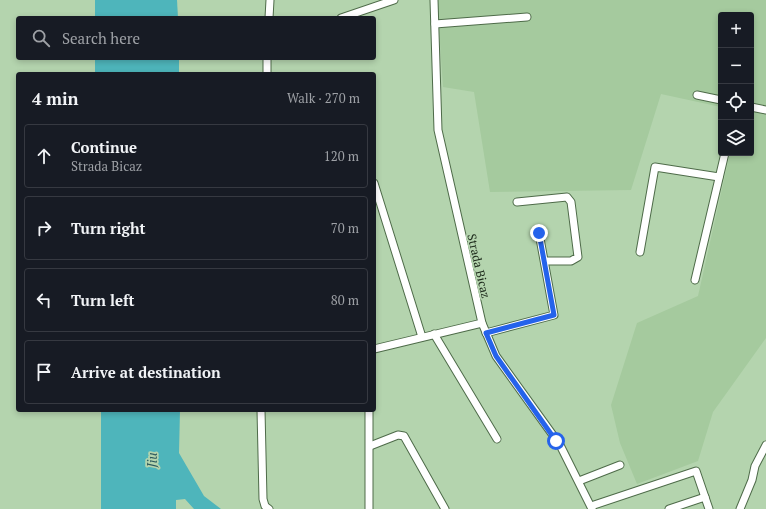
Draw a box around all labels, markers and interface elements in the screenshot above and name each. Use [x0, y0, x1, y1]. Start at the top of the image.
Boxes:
map controls [718, 12, 754, 156]
button: + [718, 12, 754, 48]
search box [16, 16, 376, 60]
icon: search [30, 27, 52, 49]
text: Search here [62, 28, 140, 48]
button: − [718, 48, 754, 84]
button: locate [718, 84, 754, 120]
text: 4 min [32, 87, 79, 110]
text: Walk · 270 m [287, 89, 360, 107]
button: layers [718, 120, 754, 156]
text: Continue [71, 137, 137, 157]
icon: ahead [33, 145, 55, 167]
text: 120 m [324, 147, 359, 165]
text: Strada Bicaz [71, 157, 142, 175]
icon: right [33, 217, 55, 239]
text: Turn right [71, 218, 146, 238]
text: 70 m [331, 219, 359, 237]
route end [530, 224, 548, 242]
street label: Strada Bicaz [464, 232, 494, 300]
icon: left [33, 289, 55, 311]
text: Turn left [71, 290, 135, 310]
text: 80 m [331, 291, 359, 309]
icon: arrive [33, 361, 55, 383]
text: Arrive at destination [71, 362, 221, 382]
route start [547, 432, 565, 450]
water label: Jiu [143, 453, 161, 468]

